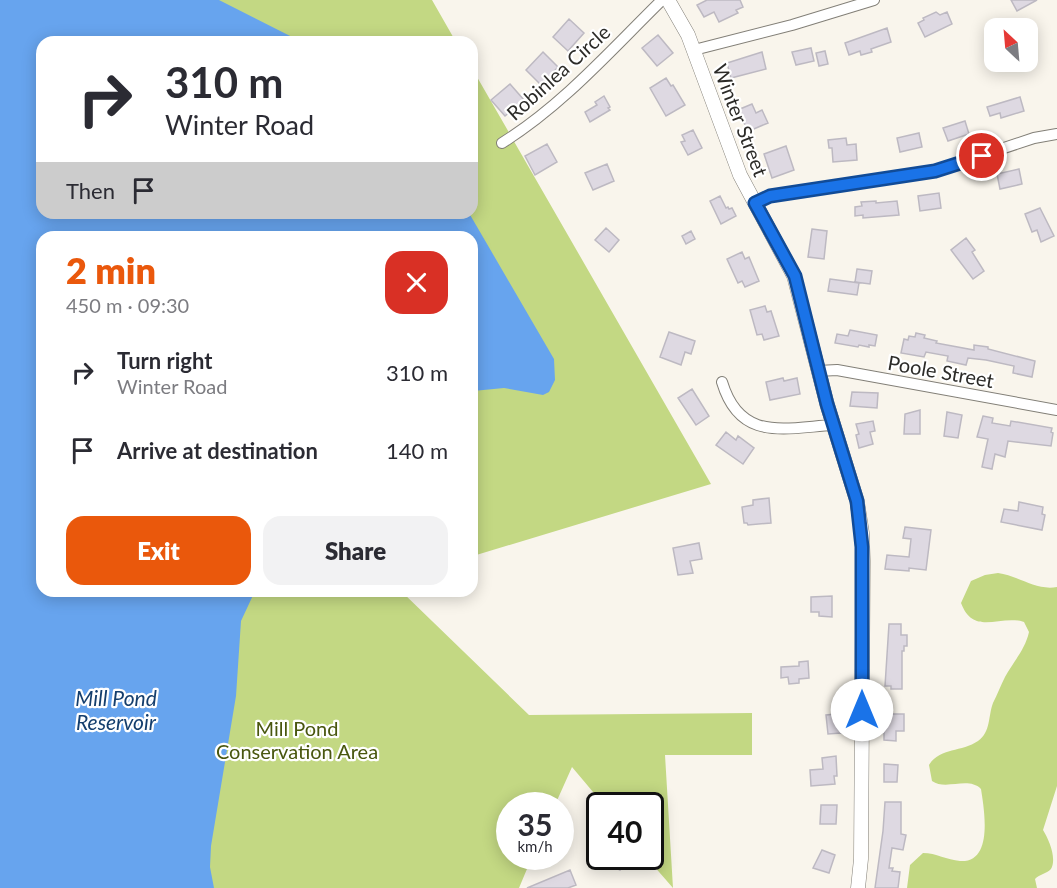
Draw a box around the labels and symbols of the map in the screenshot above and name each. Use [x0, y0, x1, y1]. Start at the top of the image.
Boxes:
north arrow [984, 18, 1038, 72]
street label: Robinlea Circle [501, 19, 615, 125]
street label: Winter Street [709, 60, 773, 180]
pin [956, 130, 1007, 181]
street label: Poole Street [886, 350, 996, 392]
position arrow [830, 678, 894, 742]
water label: Mill Pond Reservoir [75, 685, 157, 734]
park label: Mill Pond Conservation Area [216, 716, 378, 763]
speed limit sign: 40 [586, 792, 664, 870]

